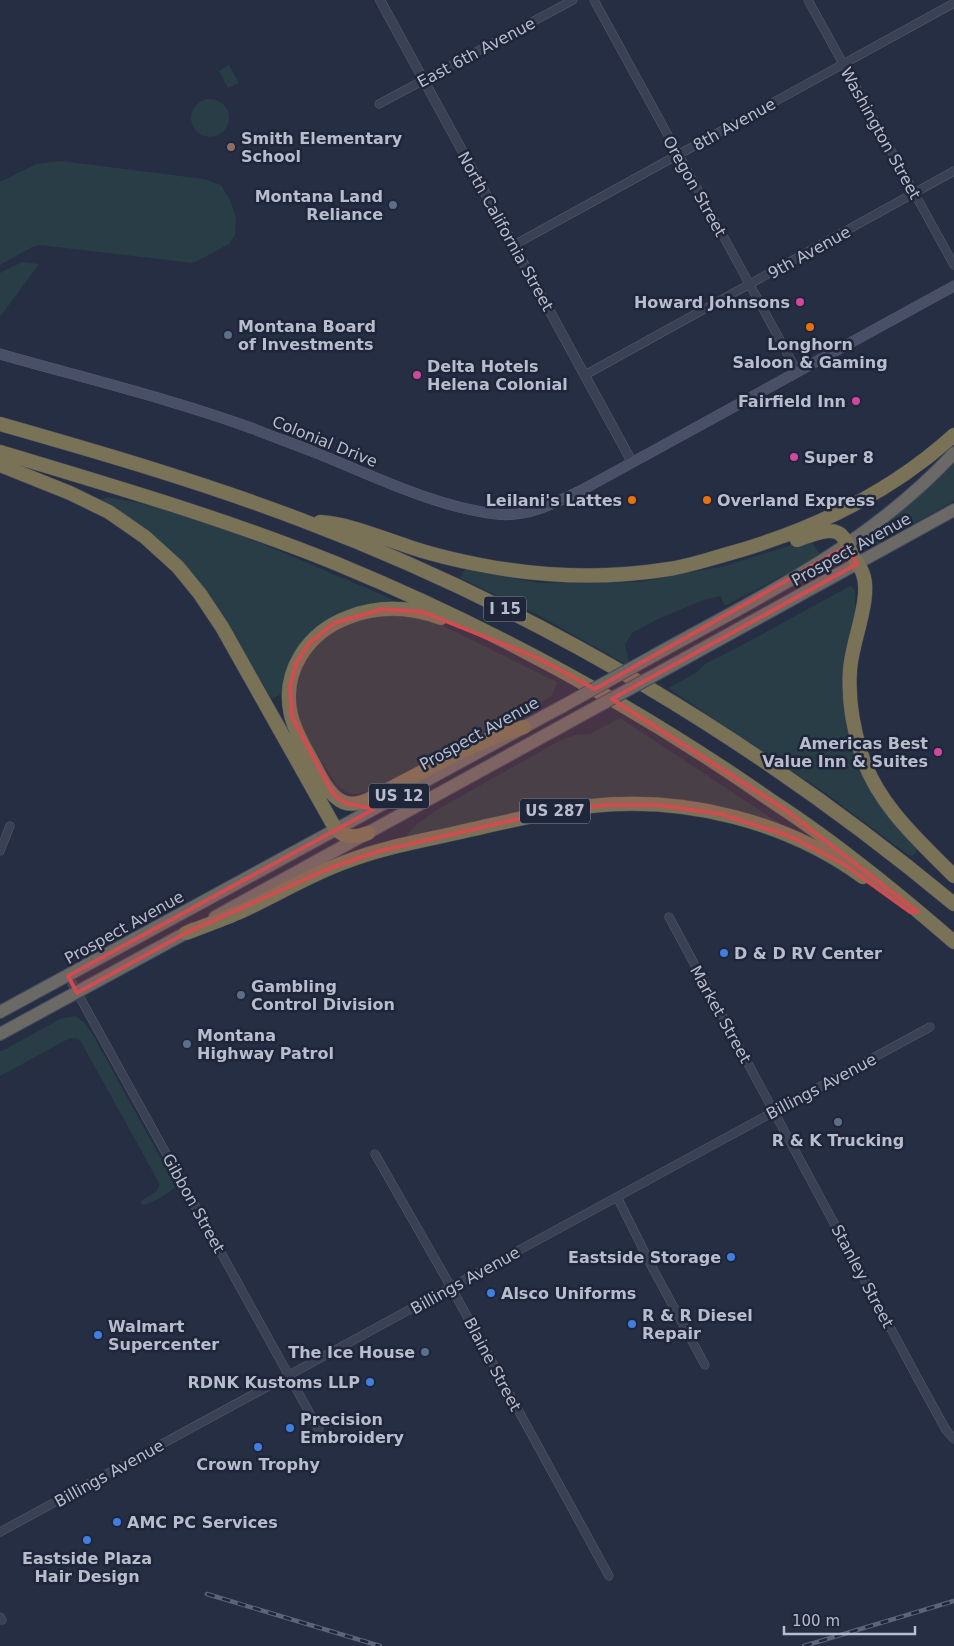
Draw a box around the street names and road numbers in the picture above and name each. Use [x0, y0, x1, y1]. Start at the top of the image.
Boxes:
street label: East 6th Avenue [414, 13, 538, 92]
street label: Washington Street [836, 64, 925, 202]
street label: 8th Avenue [690, 94, 779, 155]
street label: Oregon Street [659, 132, 730, 240]
street label: North California Street [454, 148, 557, 314]
street label: 9th Avenue [765, 222, 854, 283]
street label: Colonial Drive [269, 412, 380, 471]
street label: Prospect Avenue [788, 509, 914, 590]
road number: I 15 [484, 596, 526, 622]
street label: Prospect Avenue [416, 693, 542, 774]
road number: US 12 [369, 784, 429, 808]
road number: US 287 [520, 798, 590, 824]
street label: Prospect Avenue [61, 887, 187, 968]
street label: Market Street [686, 962, 755, 1066]
street label: Billings Avenue [763, 1049, 880, 1123]
street label: Gibbon Street [158, 1150, 229, 1256]
street label: Stanley Street [827, 1222, 898, 1331]
street label: Billings Avenue [407, 1243, 523, 1318]
street label: Blaine Street [460, 1314, 525, 1414]
street label: Billings Avenue [51, 1436, 167, 1511]

